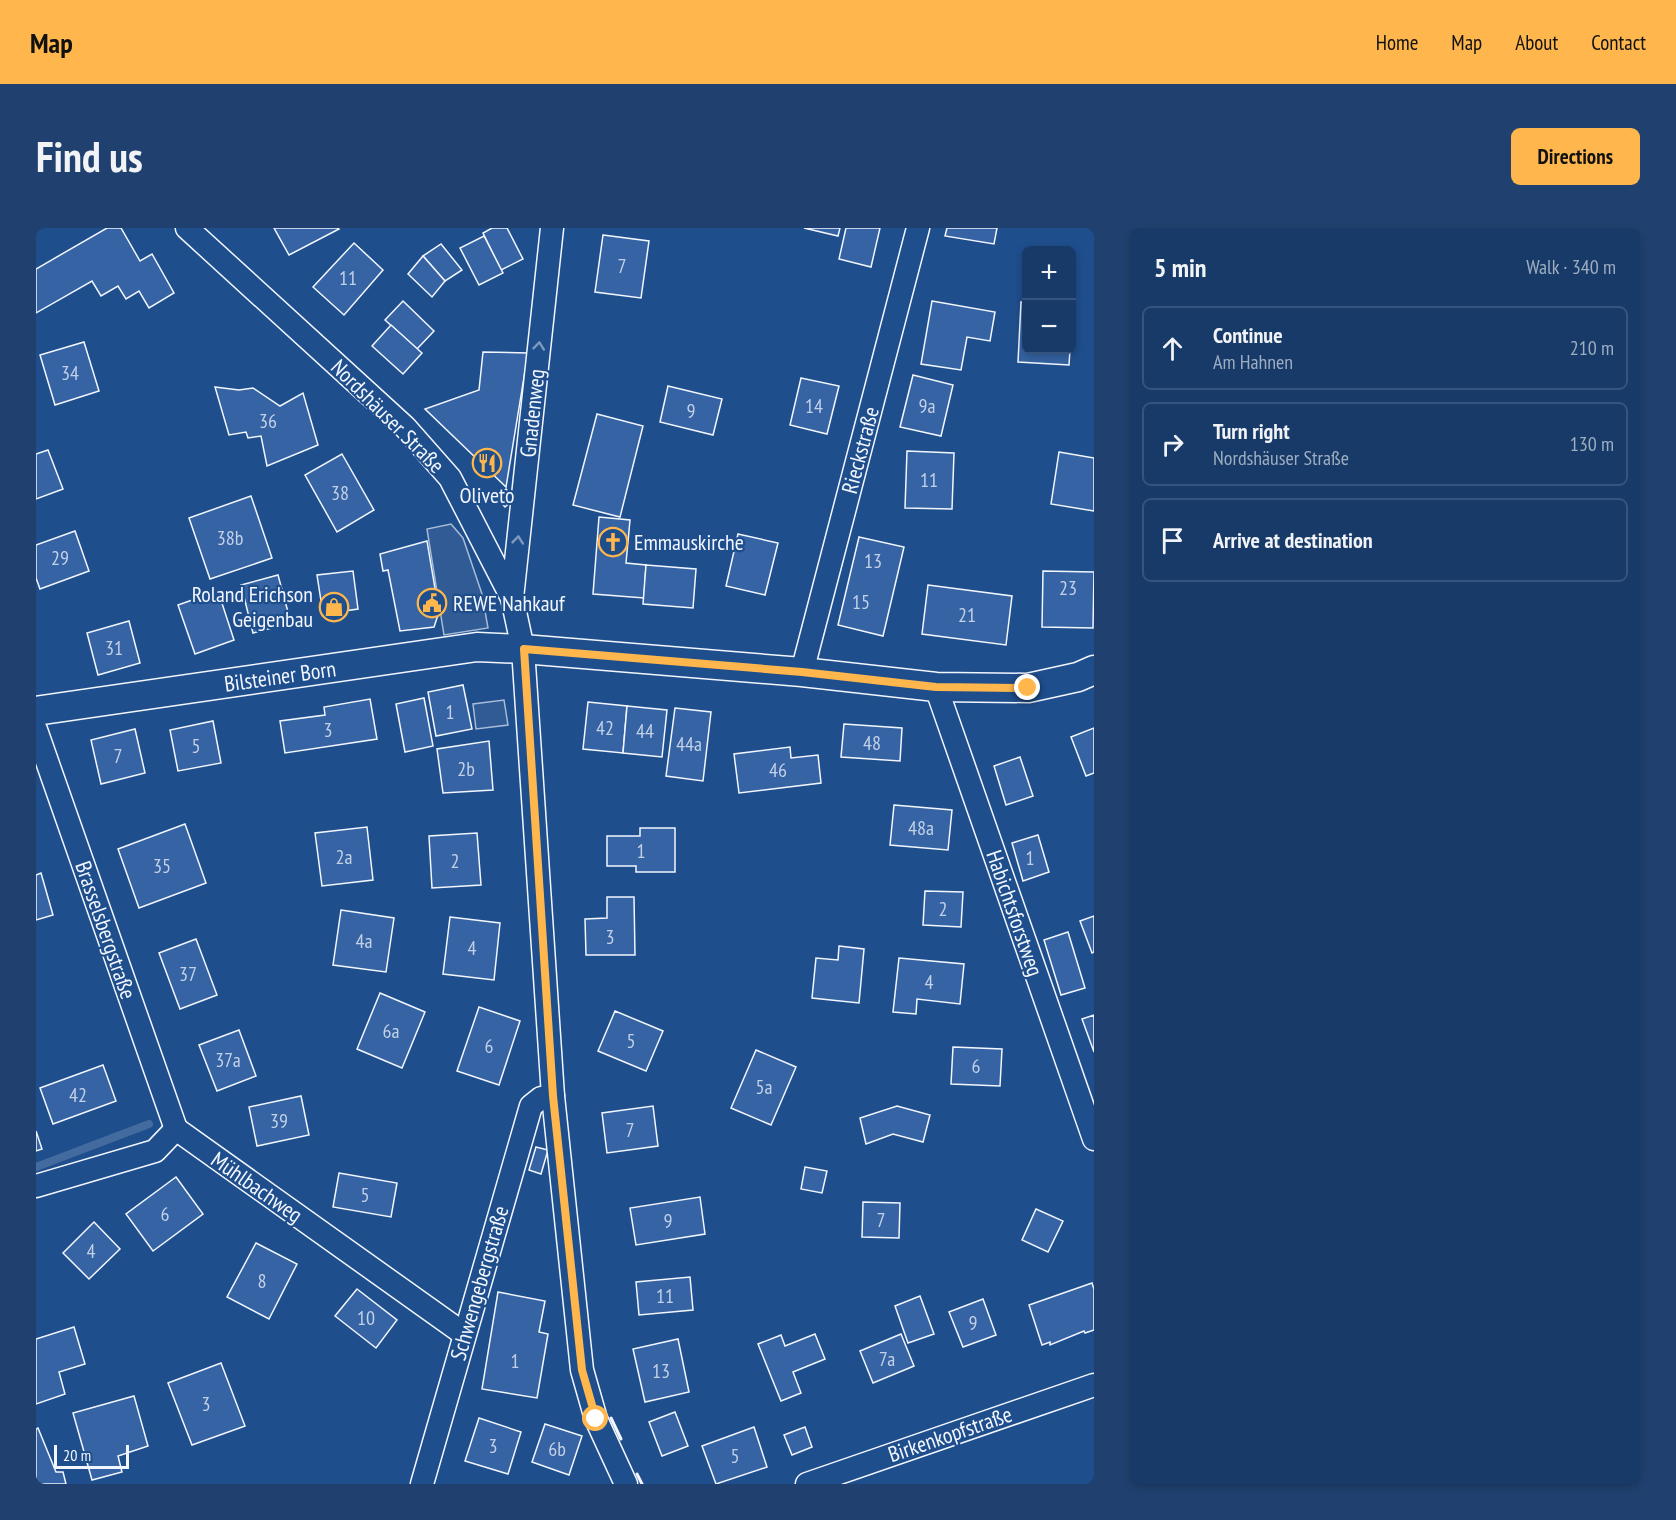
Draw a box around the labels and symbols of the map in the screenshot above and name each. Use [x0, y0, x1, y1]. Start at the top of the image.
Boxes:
house number: 7 [618, 253, 627, 279]
house number: 11 [339, 265, 357, 291]
one-way arrow [532, 341, 545, 350]
street label: Nordshäuser Straße [325, 353, 451, 479]
house number: 34 [61, 360, 79, 386]
street label: Gnadenweg [513, 367, 551, 459]
house number: 14 [805, 393, 823, 419]
house number: 9a [919, 393, 936, 419]
house number: 9 [687, 398, 696, 424]
street label: Rieckstraße [835, 404, 885, 496]
house number: 36 [259, 408, 277, 434]
restaurant icon: Oliveto [471, 447, 503, 479]
house number: 11 [920, 467, 938, 493]
house number: 38 [331, 480, 349, 506]
place label: Oliveto [460, 481, 514, 509]
house number: 38b [217, 525, 243, 551]
church icon: Emmauskirche [597, 526, 629, 558]
place label: Emmauskirche [634, 528, 744, 556]
one-way arrow [511, 535, 524, 544]
house number: 29 [51, 545, 69, 571]
house number: 13 [864, 548, 882, 574]
house number: 23 [1059, 575, 1077, 601]
place label: Roland Erichson Geigenbau [192, 580, 313, 633]
public building icon: REWE Nahkauf [416, 587, 448, 619]
place label: REWE Nahkauf [453, 589, 566, 617]
house number: 15 [852, 589, 870, 615]
shop icon: Roland Erichson Geigenbau [318, 591, 350, 623]
house number: 21 [958, 602, 976, 628]
house number: 31 [105, 635, 123, 661]
street label: Bilsteiner Born [222, 654, 338, 698]
route end [1014, 674, 1040, 700]
house number: 1 [446, 699, 455, 725]
house number: 42 [596, 715, 614, 741]
house number: 3 [324, 717, 333, 743]
house number: 44 [636, 718, 654, 744]
house number: 48 [863, 730, 881, 756]
house number: 44a [676, 731, 702, 757]
house number: 5 [192, 733, 201, 759]
house number: 7 [114, 743, 123, 769]
house number: 2b [457, 756, 475, 782]
house number: 46 [769, 757, 787, 783]
house number: 48a [908, 815, 934, 841]
house number: 1 [637, 838, 646, 864]
house number: 2a [336, 844, 353, 870]
house number: 1 [1026, 845, 1035, 871]
street label: Habichtsforstweg [980, 846, 1050, 980]
house number: 2 [451, 848, 460, 874]
house number: 35 [153, 853, 171, 879]
street label: Brasselsbergstraße [69, 857, 143, 1003]
house number: 2 [939, 896, 948, 922]
house number: 3 [606, 924, 615, 950]
house number: 4a [356, 928, 373, 954]
house number: 4 [468, 935, 477, 961]
house number: 37 [179, 961, 197, 987]
house number: 4 [925, 969, 934, 995]
house number: 6a [383, 1018, 400, 1044]
house number: 5 [627, 1028, 636, 1054]
house number: 6 [485, 1033, 494, 1059]
house number: 37a [215, 1047, 241, 1073]
house number: 6 [972, 1053, 981, 1079]
house number: 5a [756, 1074, 773, 1100]
house number: 42 [69, 1082, 87, 1108]
house number: 39 [270, 1108, 288, 1134]
house number: 7 [626, 1117, 635, 1143]
street label: Mühlbachweg [206, 1145, 308, 1229]
house number: 5 [361, 1182, 370, 1208]
house number: 6 [161, 1201, 170, 1227]
street label: Schwengebergstraße [444, 1203, 514, 1363]
house number: 7 [877, 1207, 886, 1233]
house number: 9 [664, 1208, 673, 1234]
house number: 4 [87, 1238, 96, 1264]
house number: 8 [258, 1268, 267, 1294]
house number: 11 [656, 1283, 674, 1309]
house number: 10 [357, 1305, 375, 1331]
house number: 9 [969, 1310, 978, 1336]
house number: 7a [879, 1346, 895, 1372]
house number: 1 [511, 1348, 520, 1374]
house number: 13 [652, 1358, 670, 1384]
house number: 3 [202, 1391, 211, 1417]
street label: Birkenkopfstraße [884, 1400, 1016, 1468]
route start [582, 1405, 608, 1431]
house number: 3 [489, 1433, 498, 1459]
house number: 6b [548, 1436, 566, 1462]
scale bar [54, 1442, 129, 1470]
house number: 5 [731, 1443, 740, 1469]

